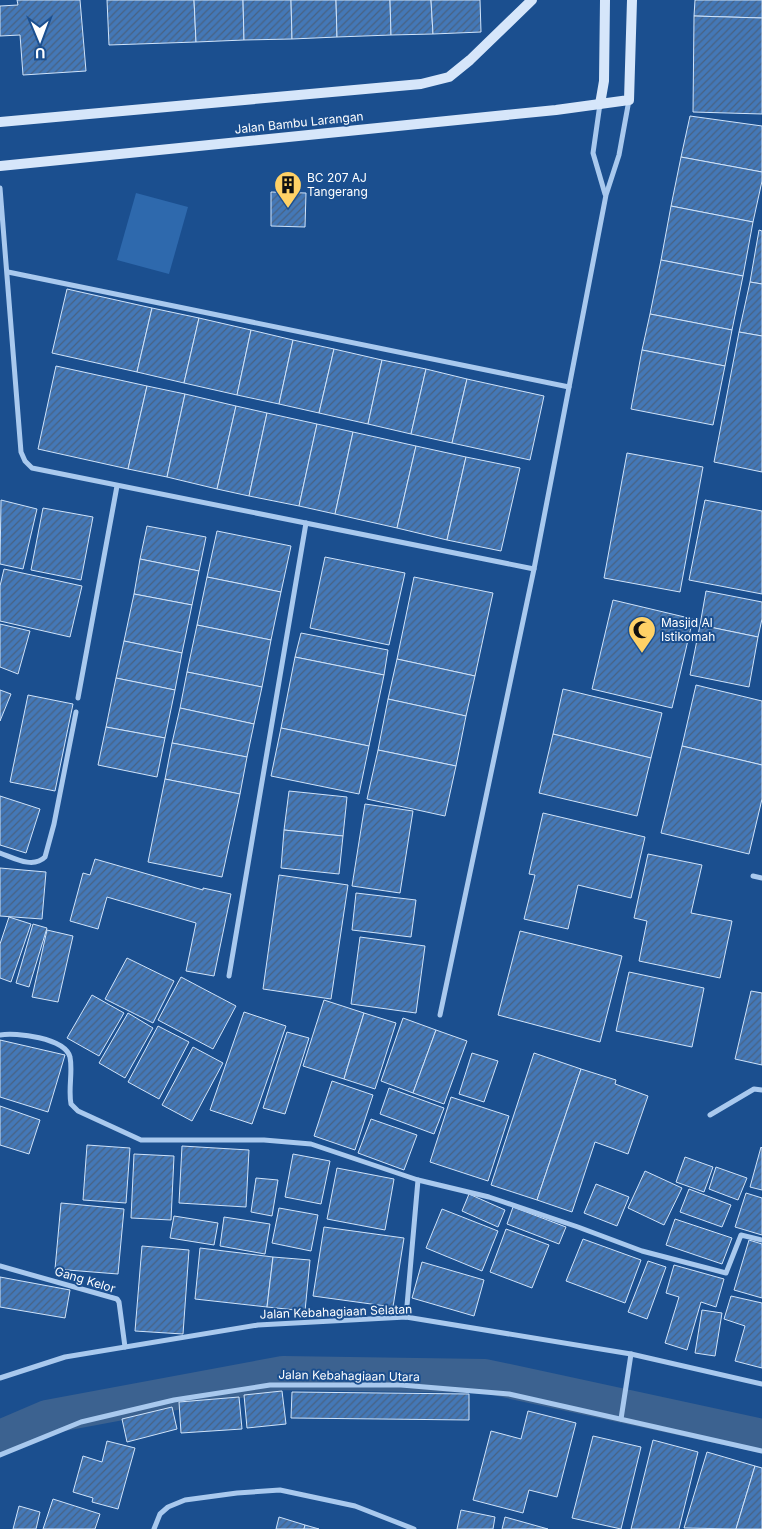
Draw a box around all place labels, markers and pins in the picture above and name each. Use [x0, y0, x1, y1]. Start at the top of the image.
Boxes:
building icon: BC 207 AJ Tangerang [273, 170, 303, 209]
place label: BC 207 AJ Tangerang [307, 170, 368, 199]
mosque icon: Masjid Al Istikomah [627, 615, 657, 654]
place label: Masjid Al Istikomah [661, 615, 715, 644]

